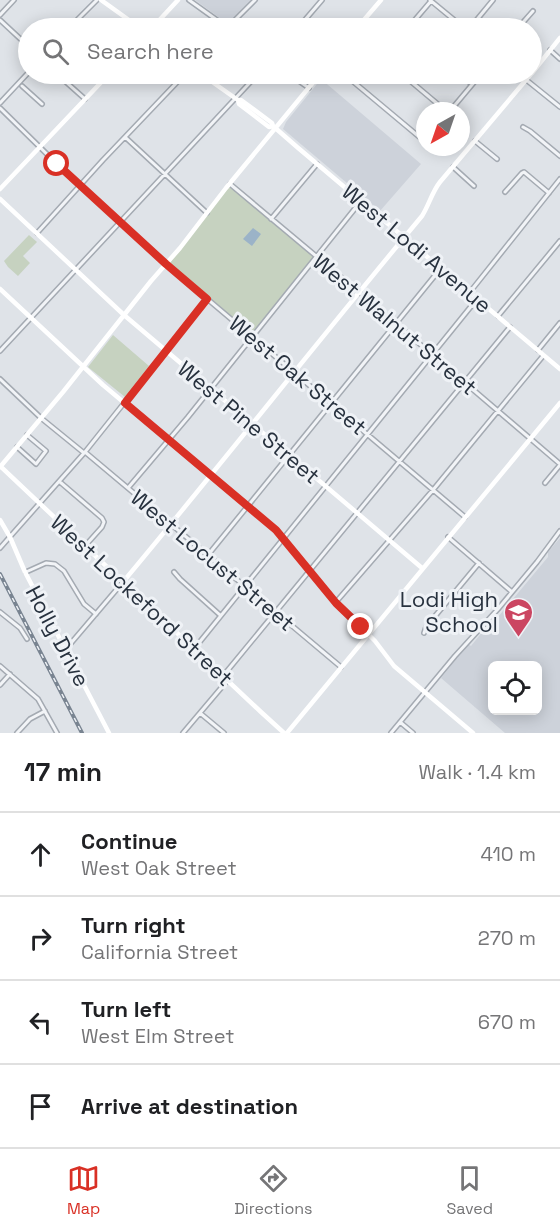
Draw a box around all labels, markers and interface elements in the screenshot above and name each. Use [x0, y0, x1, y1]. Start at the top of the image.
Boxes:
search box [18, 18, 542, 84]
icon: search [39, 35, 72, 68]
text: Search here [87, 37, 214, 65]
north arrow [416, 102, 470, 156]
route start [43, 150, 69, 176]
street label: West Lodi Avenue [336, 177, 498, 319]
street label: West Walnut Street [307, 247, 483, 401]
street label: West Oak Street [223, 309, 373, 441]
street label: West Pine Street [172, 354, 326, 490]
street label: West Locust Street [125, 483, 301, 637]
street label: West Lockeford Street [45, 508, 239, 692]
street label: Holly Drive [20, 581, 96, 691]
place label: Lodi High School [400, 585, 498, 638]
school or university icon: Lodi High School [503, 596, 535, 638]
route end [347, 613, 373, 639]
map controls [488, 661, 542, 715]
button: locate [488, 661, 542, 715]
text: 17 min [24, 755, 102, 789]
text: Walk · 1.4 km [419, 759, 536, 785]
text: Continue [81, 827, 177, 855]
icon: ahead [24, 838, 57, 871]
text: 410 m [480, 841, 536, 867]
text: West Oak Street [81, 855, 237, 881]
text: Turn right [81, 911, 186, 939]
icon: right [24, 922, 57, 955]
text: 270 m [478, 925, 536, 951]
text: California Street [81, 939, 238, 965]
text: Turn left [81, 995, 171, 1023]
icon: left [24, 1006, 57, 1039]
text: 670 m [478, 1009, 536, 1035]
text: West Elm Street [81, 1023, 234, 1049]
icon: arrive [24, 1090, 57, 1123]
text: Arrive at destination [81, 1092, 298, 1120]
tab: Map [67, 1162, 100, 1219]
tab: Directions [234, 1162, 313, 1219]
tab: Saved [446, 1162, 493, 1219]

